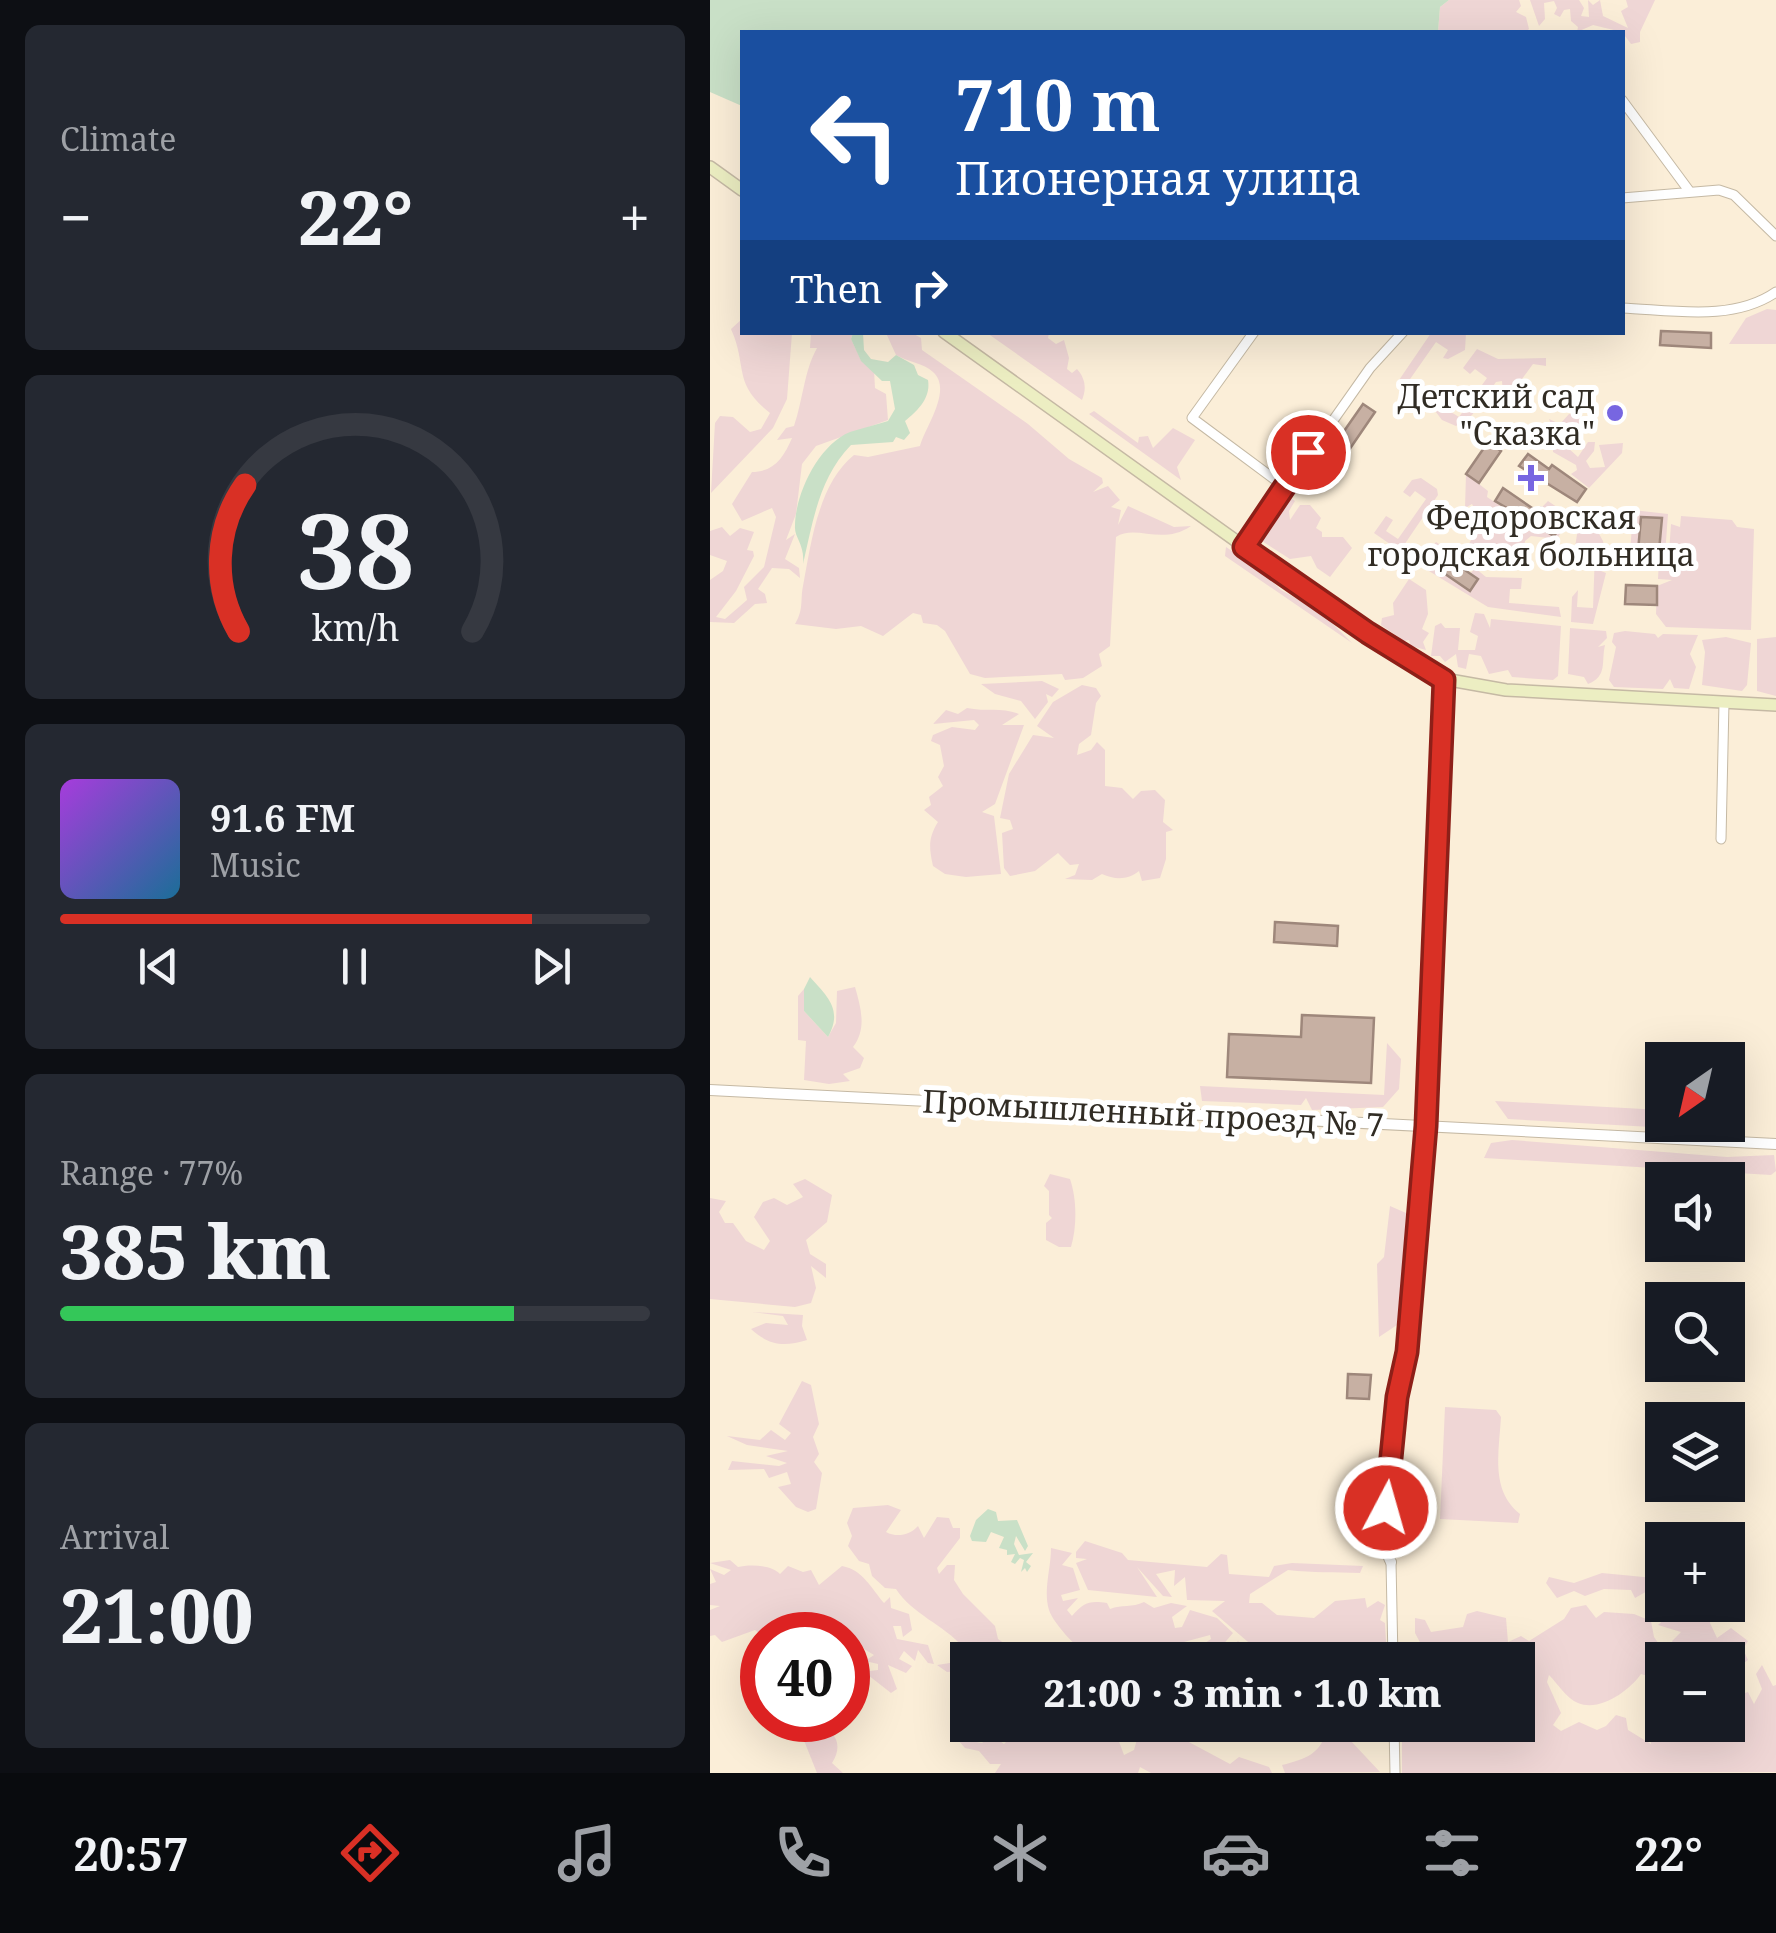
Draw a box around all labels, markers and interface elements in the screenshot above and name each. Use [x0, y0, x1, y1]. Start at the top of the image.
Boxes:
text: 710 m [955, 56, 1161, 152]
icon: left [790, 70, 920, 200]
text: Climate [60, 117, 176, 160]
text: Пионерная улица [955, 147, 1362, 208]
text: 22° [298, 165, 413, 267]
text: − [60, 179, 92, 254]
text: + [619, 179, 650, 254]
icon: right [902, 260, 957, 315]
text: Then [790, 262, 882, 314]
place label: Детский сад "Сказка" [1397, 374, 1595, 454]
marker: Детский сад "Сказка" [1604, 402, 1626, 424]
pin [1266, 410, 1351, 495]
icon: arrive [1281, 425, 1336, 480]
marker: Федоровская городская больница [1518, 465, 1544, 491]
text: 38 [296, 478, 414, 619]
place label: Федоровская городская больница [1367, 495, 1695, 575]
text: km/h [311, 603, 399, 651]
text: 91.6 FM [210, 791, 355, 843]
text: Music [210, 843, 301, 886]
icon: previous [131, 939, 186, 994]
icon: pause [327, 939, 382, 994]
icon: next [524, 939, 579, 994]
north arrow [1645, 1042, 1745, 1142]
map controls [1645, 1042, 1745, 1742]
street label: Промышленный проезд № 7 [921, 1078, 1385, 1146]
text: Range · 77% [60, 1151, 243, 1194]
button: sound [1645, 1162, 1745, 1262]
text: 385 km [60, 1199, 332, 1301]
button: search [1645, 1282, 1745, 1382]
button: layers [1645, 1402, 1745, 1502]
position arrow [1334, 1456, 1438, 1560]
text: Arrival [60, 1515, 169, 1558]
button: + [1645, 1522, 1745, 1622]
text: 21:00 [60, 1563, 253, 1665]
speed limit sign: 40 [740, 1612, 870, 1742]
button: − [1645, 1642, 1745, 1742]
text: 21:00 · 3 min · 1.0 km [1043, 1666, 1442, 1718]
icon: directions [335, 1818, 405, 1888]
icon: music [552, 1818, 622, 1888]
icon: phone [768, 1818, 838, 1888]
icon: climate [985, 1818, 1055, 1888]
icon: car [1201, 1818, 1271, 1888]
icon: filters [1417, 1818, 1487, 1888]
text: 20:57 [73, 1823, 189, 1884]
text: 22° [1634, 1823, 1703, 1884]

